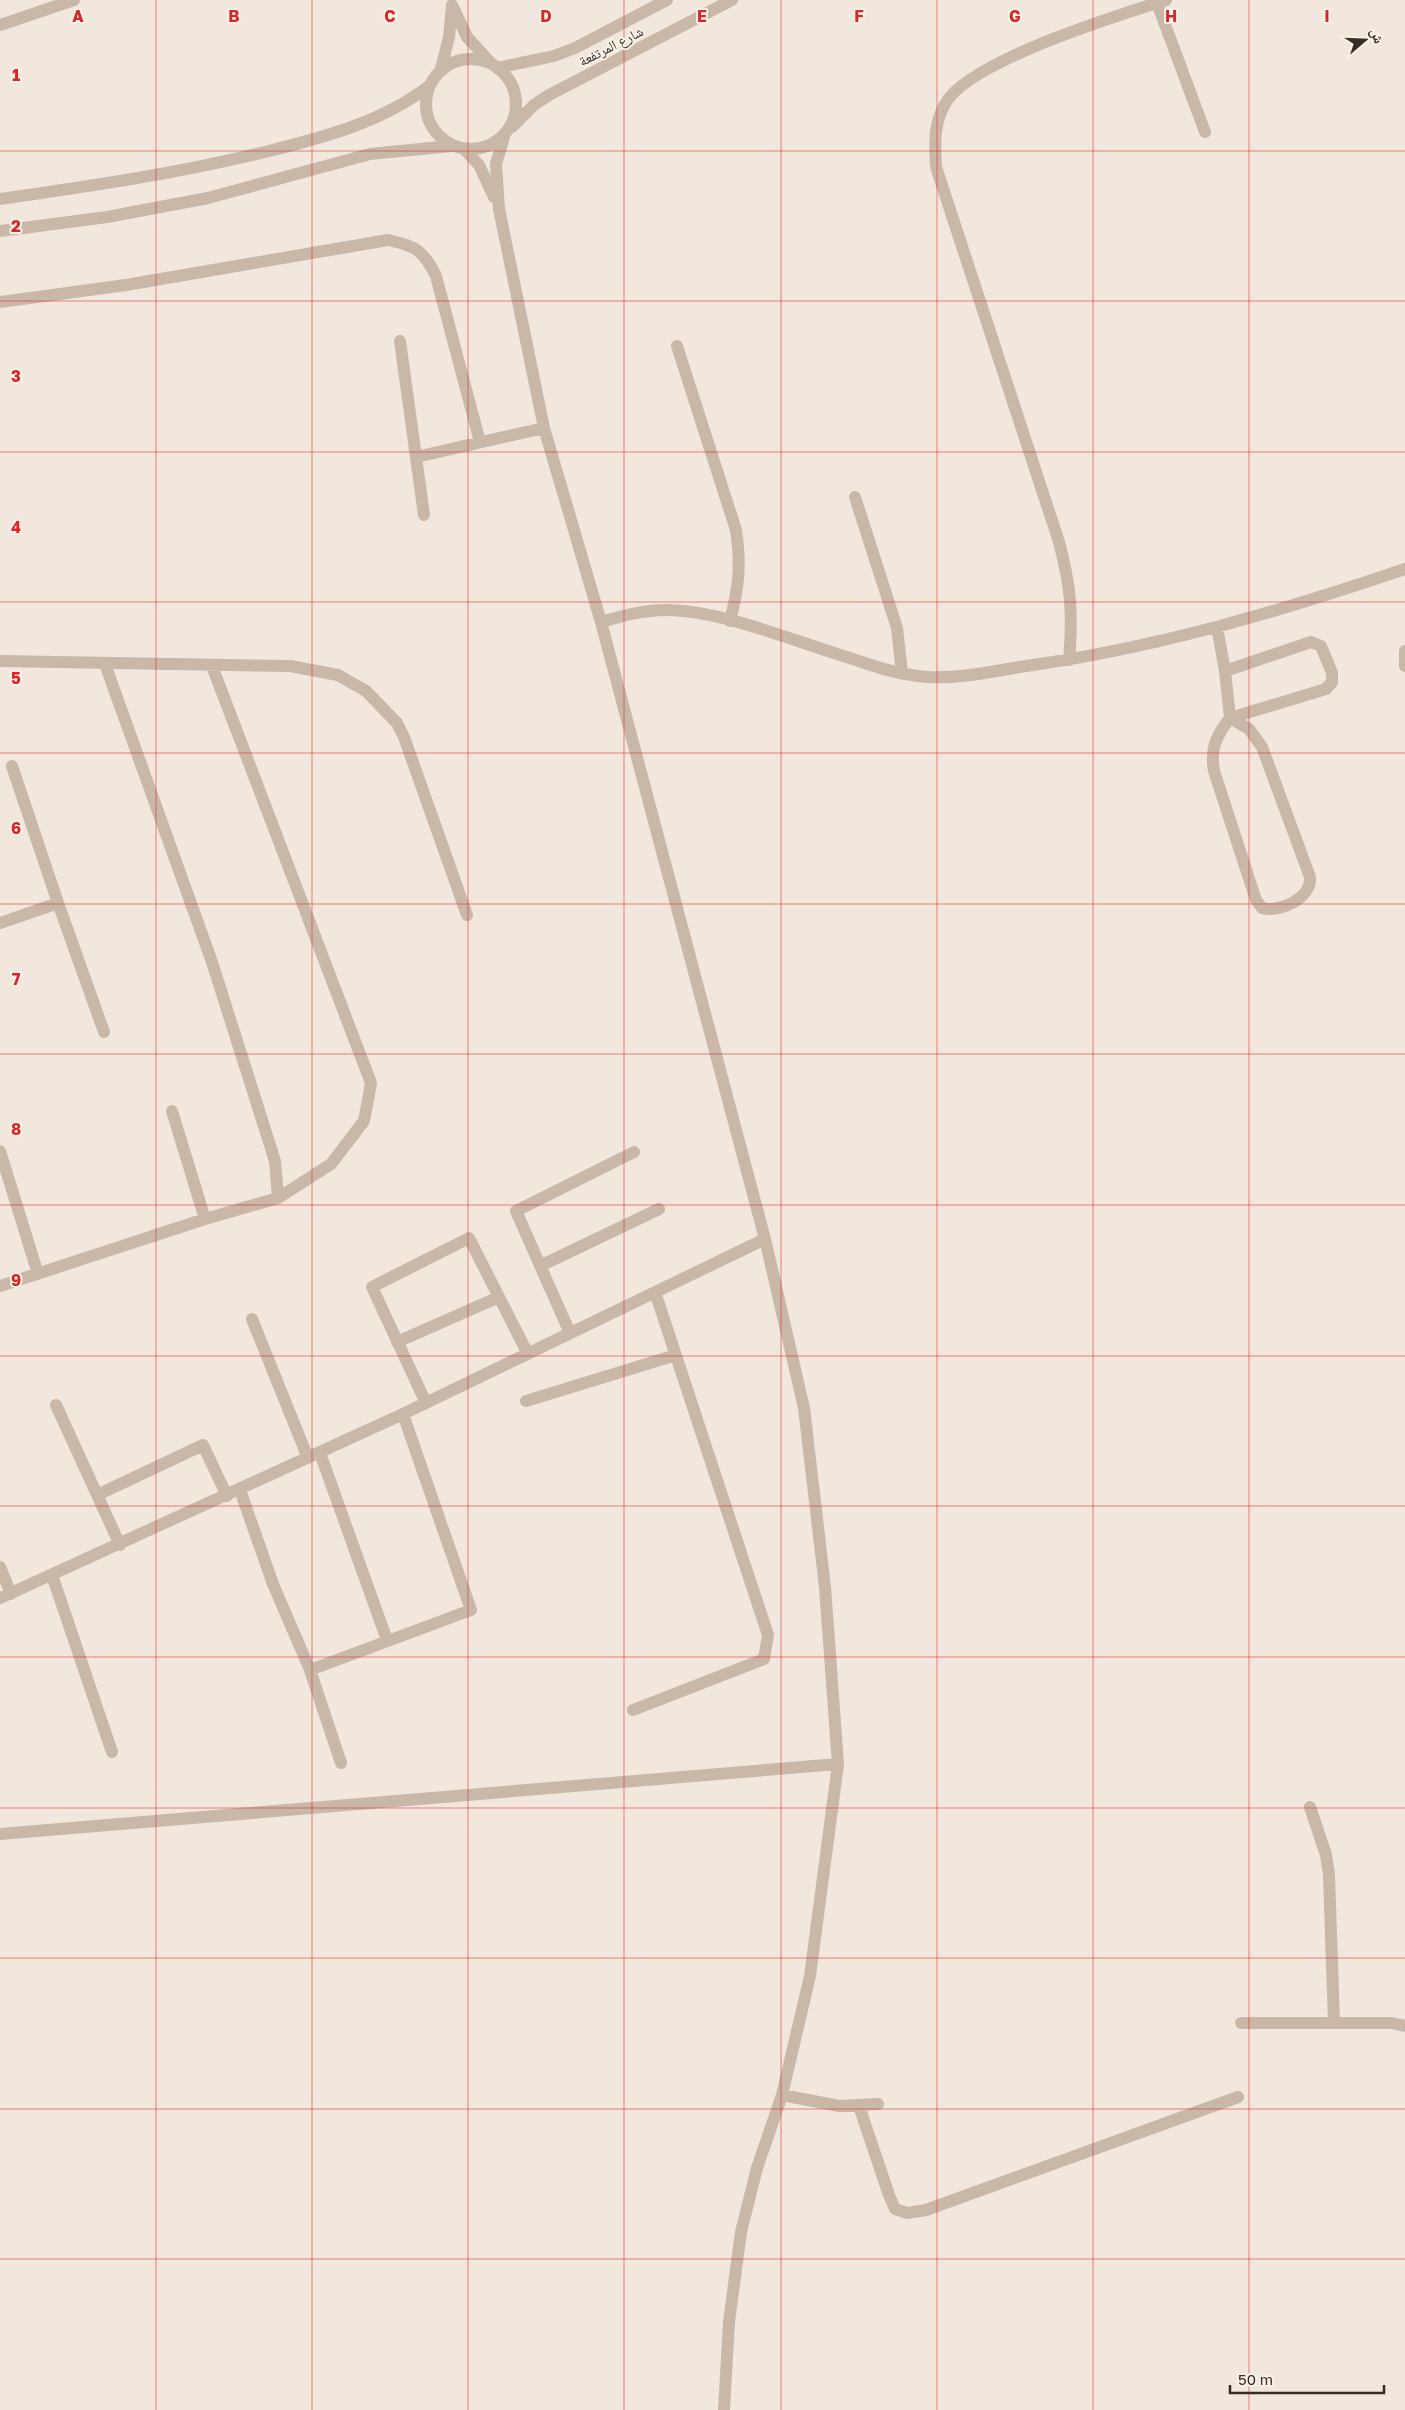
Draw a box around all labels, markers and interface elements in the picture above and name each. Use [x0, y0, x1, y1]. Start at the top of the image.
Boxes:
text: A [72, 6, 84, 26]
text: B [228, 6, 240, 26]
text: C [384, 6, 396, 26]
text: D [540, 6, 552, 26]
text: E [697, 6, 707, 26]
text: F [854, 6, 864, 26]
text: G [1009, 6, 1021, 26]
text: H [1165, 6, 1177, 26]
text: I [1324, 6, 1330, 26]
north arrow [1340, 15, 1390, 65]
street label: شارع المرتفعة [576, 22, 647, 71]
text: ش [1366, 26, 1388, 46]
text: 1 [12, 65, 20, 85]
text: 2 [11, 216, 21, 236]
text: 3 [11, 366, 21, 386]
text: 4 [11, 517, 21, 537]
text: 5 [11, 668, 21, 688]
text: 6 [11, 818, 21, 838]
text: 7 [12, 969, 21, 989]
text: 8 [11, 1119, 21, 1139]
text: 9 [11, 1270, 21, 1290]
scale bar [1230, 2362, 1384, 2394]
text: 50 m [1238, 2370, 1273, 2388]

